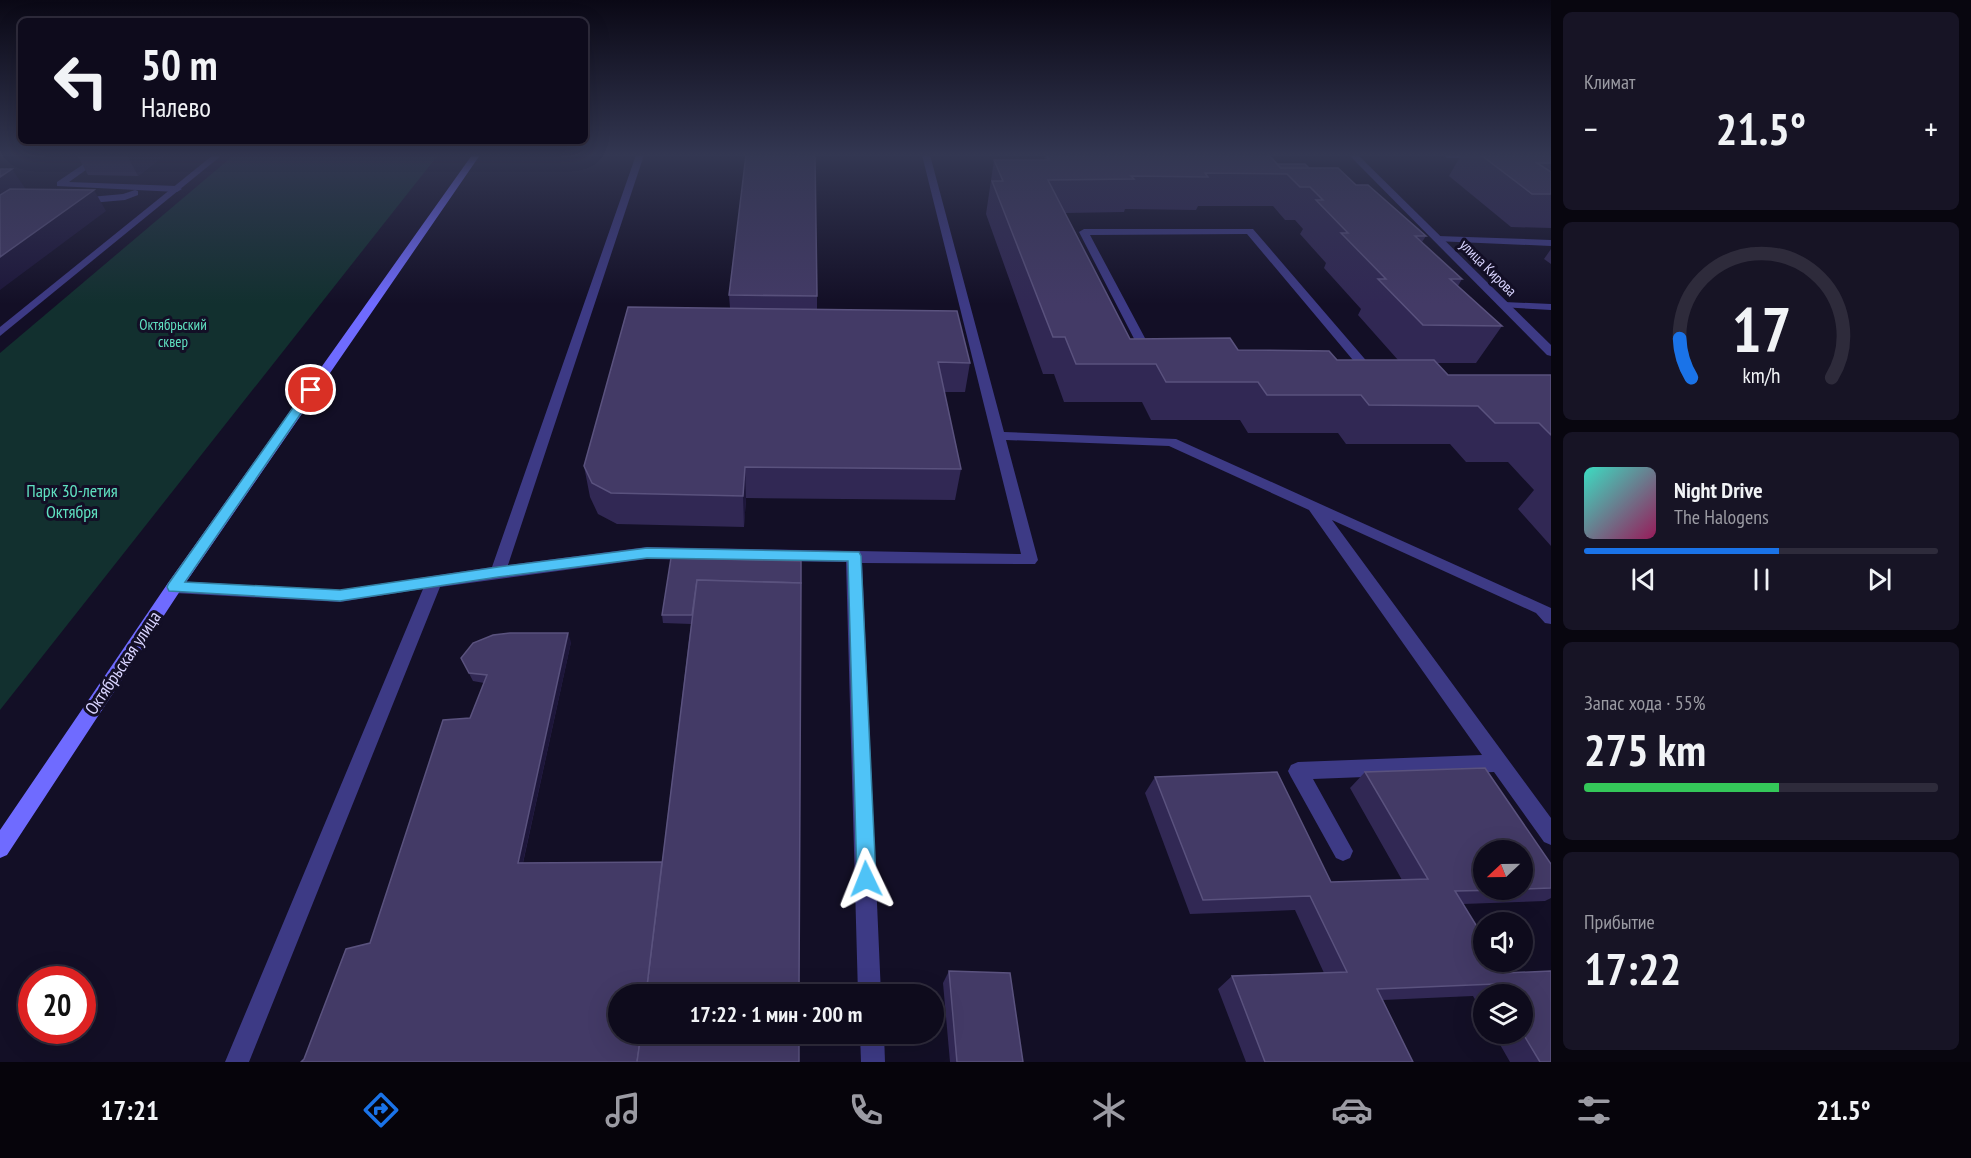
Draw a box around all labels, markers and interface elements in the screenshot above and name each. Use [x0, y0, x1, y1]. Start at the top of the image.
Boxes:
text: 50 m [141, 37, 218, 92]
icon: left [42, 42, 120, 120]
text: Климат [1584, 69, 1635, 95]
text: Налево [141, 90, 211, 124]
text: 21.5° [1716, 99, 1806, 157]
text: − [1584, 107, 1598, 150]
text: + [1924, 107, 1938, 150]
street label: улица Кирова [1456, 235, 1521, 300]
text: 17 [1731, 288, 1791, 369]
park label: Октябрьский сквер [139, 315, 207, 351]
text: km/h [1742, 361, 1780, 389]
pin [285, 364, 336, 415]
icon: arrive [294, 373, 327, 406]
text: Night Drive [1674, 476, 1763, 504]
park label: Парк 30-летия Октября [26, 479, 118, 523]
text: The Halogens [1674, 504, 1769, 530]
icon: previous [1627, 563, 1660, 596]
icon: pause [1745, 563, 1778, 596]
icon: next [1863, 563, 1896, 596]
street label: Октябрьская улица [79, 607, 166, 719]
text: Запас хода · 55% [1584, 690, 1705, 716]
text: 275 km [1584, 720, 1706, 778]
north arrow [1473, 840, 1533, 900]
map controls [1473, 840, 1533, 1044]
position arrow [834, 847, 898, 911]
text: Прибытие [1584, 909, 1655, 935]
button: sound [1473, 912, 1533, 972]
text: 17:22 [1584, 939, 1681, 997]
speed limit sign: 20 [18, 966, 96, 1044]
button: layers [1473, 984, 1533, 1044]
text: 17:22 · 1 мин · 200 m [690, 1000, 862, 1028]
icon: directions [360, 1089, 402, 1131]
icon: music [602, 1089, 644, 1131]
icon: phone [845, 1089, 887, 1131]
icon: climate [1088, 1089, 1130, 1131]
icon: car [1331, 1089, 1373, 1131]
icon: filters [1573, 1089, 1615, 1131]
text: 17:21 [100, 1093, 159, 1127]
text: 21.5° [1816, 1093, 1871, 1127]

